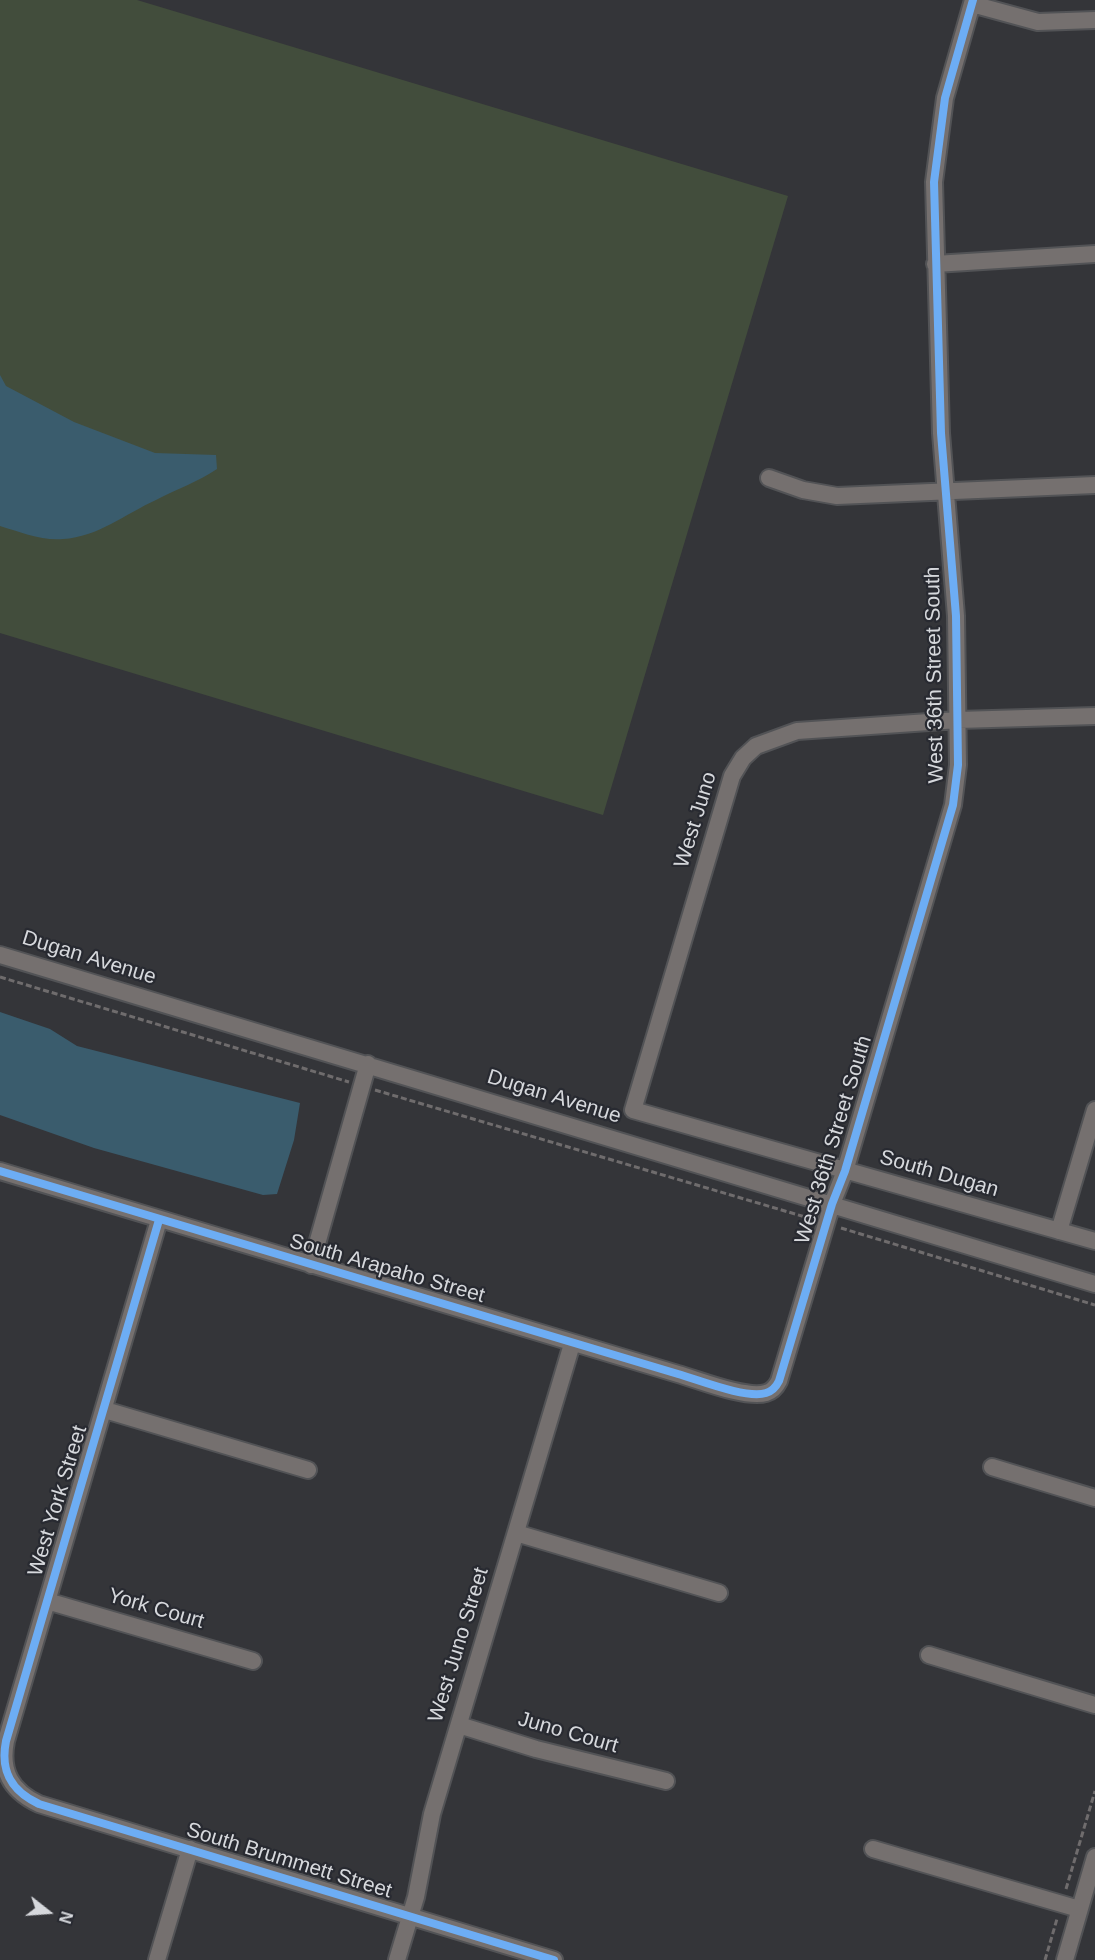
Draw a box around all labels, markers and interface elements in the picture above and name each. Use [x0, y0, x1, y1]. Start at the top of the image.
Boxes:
street label: West 36th Street South [921, 566, 949, 784]
street label: West Juno [670, 769, 722, 871]
street label: Dugan Avenue [19, 926, 159, 990]
street label: West 36th Street South [790, 1033, 878, 1247]
street label: Dugan Avenue [484, 1065, 624, 1129]
street label: South Dugan [877, 1145, 1001, 1203]
street label: South Arapaho Street [286, 1229, 488, 1309]
street label: West York Street [23, 1423, 93, 1579]
street label: West Juno Street [423, 1564, 495, 1726]
street label: York Court [105, 1583, 207, 1635]
street label: Juno Court [515, 1707, 621, 1759]
street label: South Brummett Street [183, 1818, 395, 1904]
north arrow [18, 1882, 78, 1942]
text: N [56, 1909, 76, 1925]

